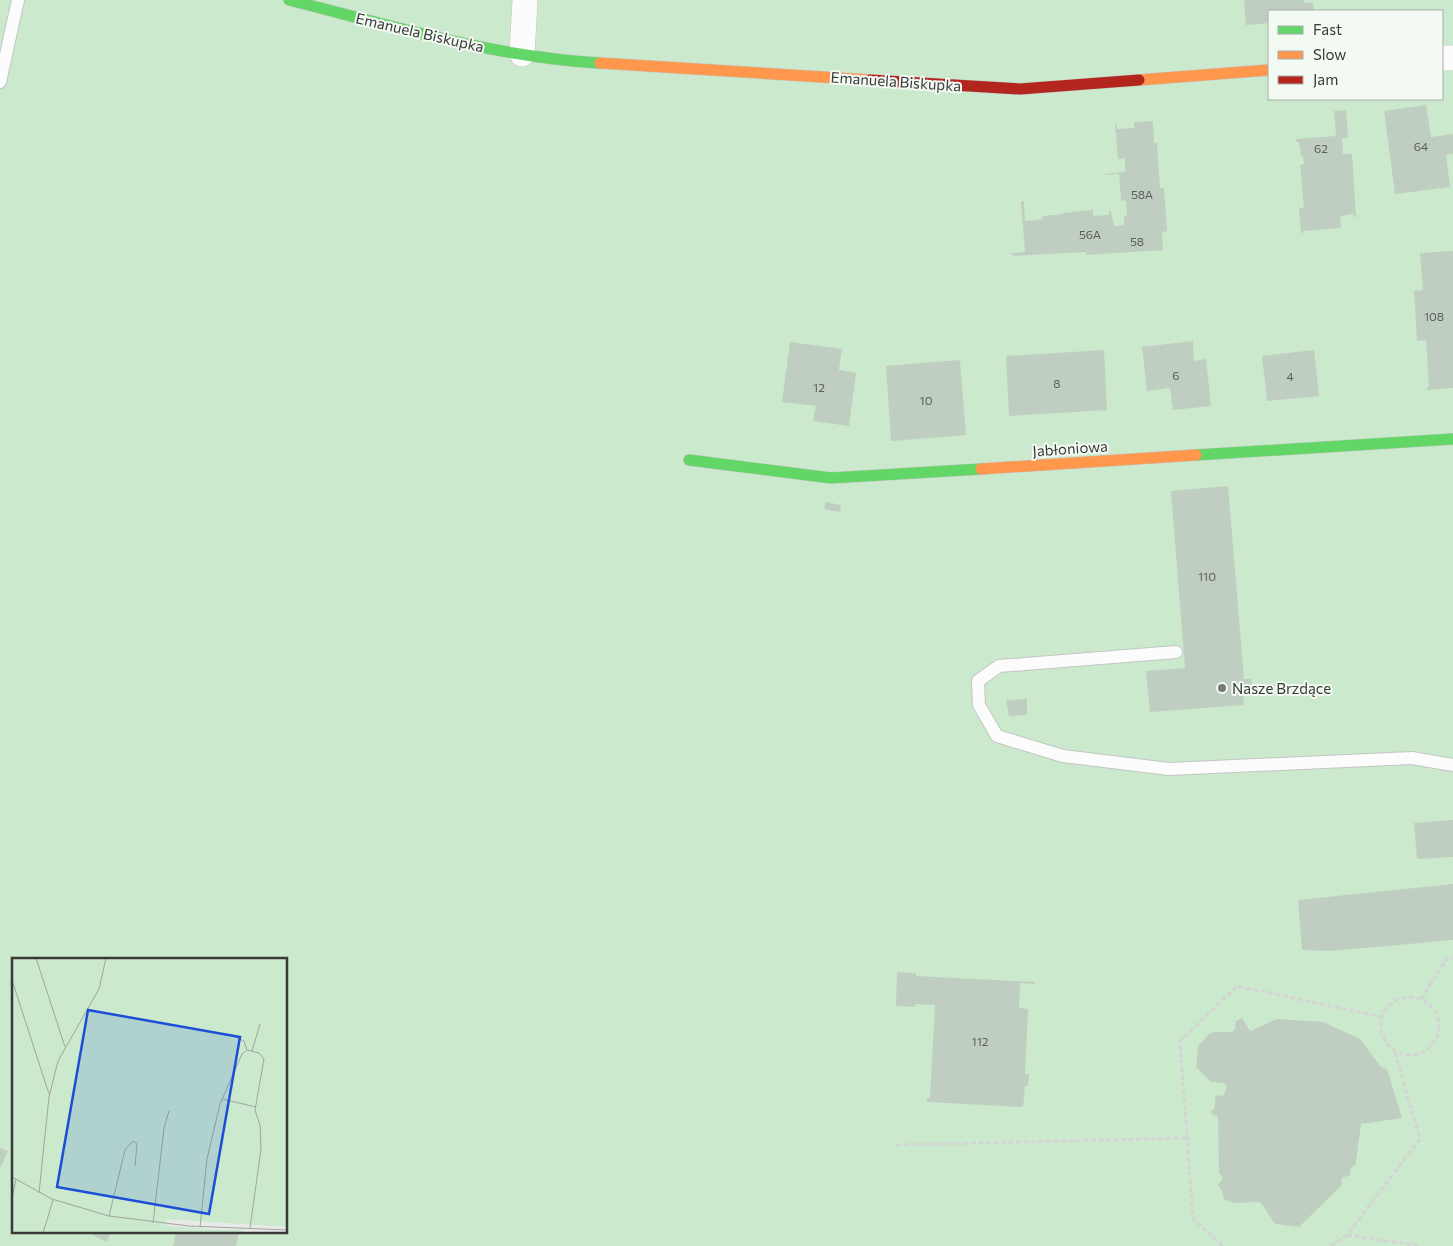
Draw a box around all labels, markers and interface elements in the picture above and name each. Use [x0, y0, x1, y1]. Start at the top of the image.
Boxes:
street label: Emanuela Biskupka [354, 8, 486, 56]
legend [1268, 10, 1443, 100]
text: Fast [1313, 20, 1342, 38]
text: Slow [1313, 45, 1346, 63]
street label: Emanuela Biskupka [830, 67, 962, 95]
text: Jam [1313, 70, 1338, 88]
house number: 64 [1414, 139, 1428, 153]
house number: 62 [1314, 141, 1328, 155]
house number: 58A [1131, 187, 1153, 201]
house number: 56A [1079, 227, 1101, 241]
house number: 58 [1130, 234, 1144, 248]
house number: 108 [1424, 309, 1444, 323]
house number: 6 [1172, 368, 1180, 382]
house number: 4 [1286, 369, 1294, 383]
house number: 8 [1053, 376, 1061, 390]
house number: 12 [813, 380, 825, 394]
house number: 10 [920, 393, 933, 407]
street label: Jabłoniowa [1032, 436, 1108, 460]
house number: 110 [1198, 569, 1216, 583]
place label: Nasze Brzdące [1232, 679, 1331, 697]
marker: Nasze Brzdące [1216, 682, 1228, 694]
inset map [12, 958, 288, 1234]
house number: 112 [972, 1034, 989, 1048]

